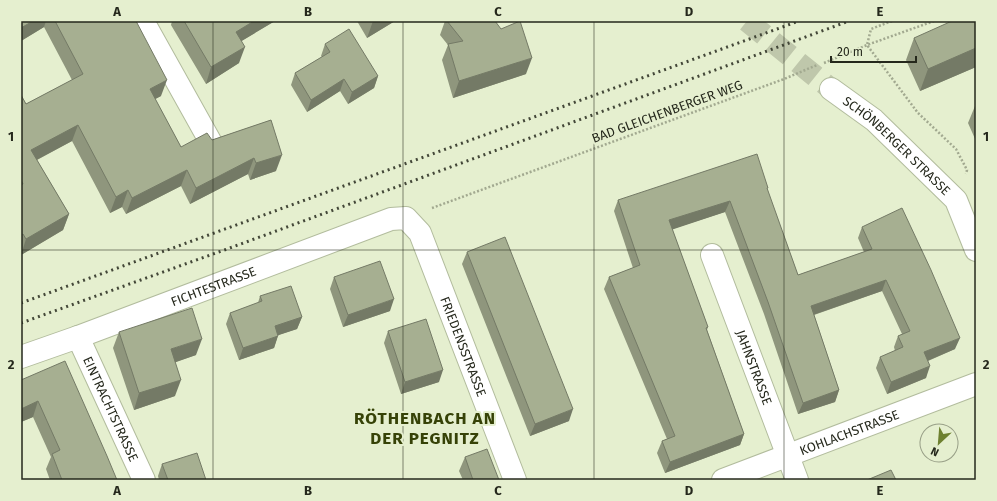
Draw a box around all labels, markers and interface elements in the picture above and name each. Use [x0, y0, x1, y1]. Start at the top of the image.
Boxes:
text: A [112, 4, 121, 19]
text: B [304, 4, 312, 19]
text: C [494, 4, 502, 19]
text: D [685, 4, 694, 19]
text: E [877, 4, 884, 19]
scale bar [831, 38, 916, 64]
text: 20 m [837, 45, 863, 59]
street label: BAD GLEICHENBERGER WEG [590, 77, 745, 146]
street label: SCHÖNBERGER STRASSE [840, 93, 953, 198]
text: 1 [8, 129, 14, 144]
text: 1 [983, 129, 989, 144]
street label: FICHTESTRASSE [169, 264, 258, 309]
street label: FRIEDENSSTRASSE [437, 294, 489, 399]
street label: JAHNSTRASSE [733, 328, 775, 407]
street label: EINTRACHTSTRASSE [80, 354, 141, 464]
text: 2 [8, 357, 15, 372]
text: 2 [983, 357, 990, 372]
street label: KOHLACHSTRASSE [798, 407, 901, 458]
district label: RÖTHENBACH AN DER PEGNITZ [354, 408, 496, 449]
north arrow [919, 423, 959, 463]
text: N [929, 444, 941, 459]
text: A [112, 483, 121, 498]
text: B [304, 483, 312, 498]
text: C [494, 483, 502, 498]
text: D [685, 483, 694, 498]
text: E [877, 483, 884, 498]

